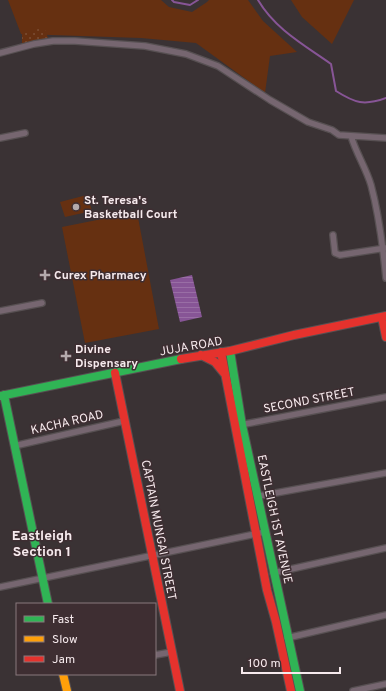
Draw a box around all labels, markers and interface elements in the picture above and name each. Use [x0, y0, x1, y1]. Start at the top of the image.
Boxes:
place label: St. Teresa's Basketball Court [84, 193, 178, 223]
marker: St. Teresa's Basketball Court [71, 202, 81, 212]
place label: Curex Pharmacy [54, 268, 147, 284]
marker: Curex Pharmacy [39, 269, 51, 281]
street label: JUJA ROAD [158, 334, 224, 360]
place label: Divine Dispensary [75, 342, 138, 372]
marker: Divine Dispensary [60, 350, 72, 362]
street label: SECOND STREET [262, 384, 356, 418]
street label: KACHA ROAD [29, 407, 105, 439]
street label: EASTLEIGH 1ST AVENUE [253, 453, 296, 585]
street label: CAPTAIN MUNGAI STREET [137, 459, 179, 602]
district label: Eastleigh Section 1 [12, 528, 72, 561]
legend [16, 603, 156, 675]
text: Fast [52, 612, 74, 628]
text: Slow [52, 632, 78, 648]
scale bar [242, 649, 340, 675]
text: Jam [52, 652, 75, 668]
text: 100 m [248, 656, 281, 672]

